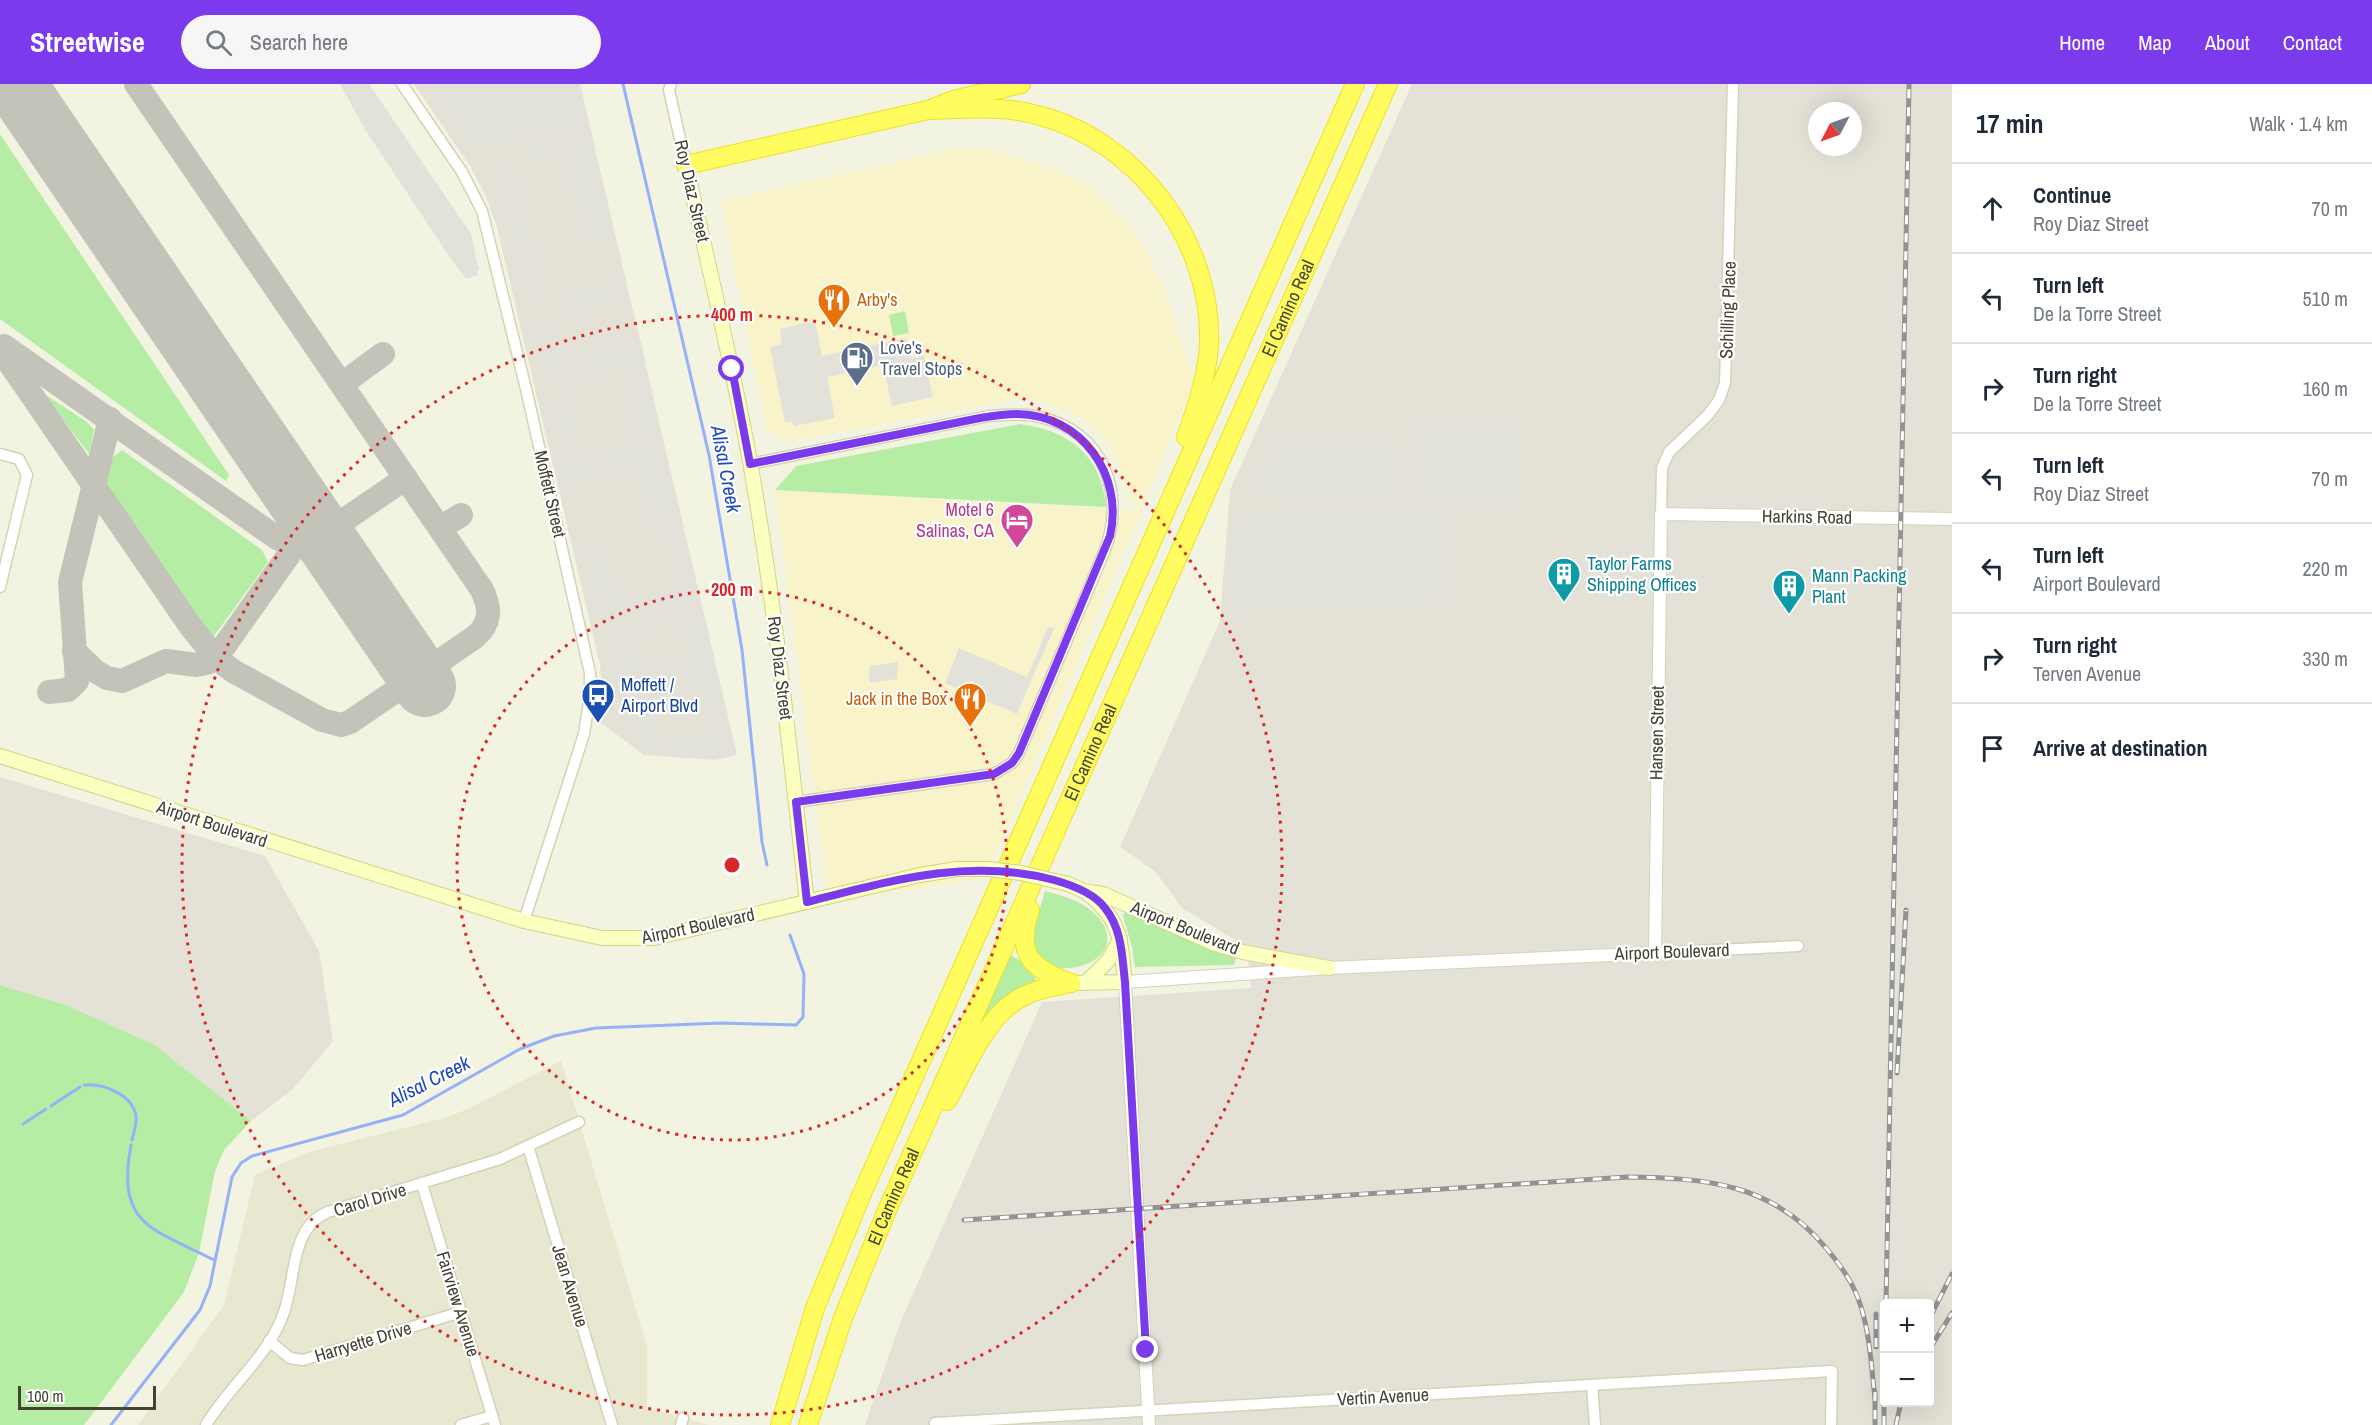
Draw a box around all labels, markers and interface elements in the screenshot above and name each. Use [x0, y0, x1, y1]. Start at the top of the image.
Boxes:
search box [181, 15, 601, 69]
text: Streetwise [30, 23, 145, 61]
icon: search [202, 26, 235, 59]
text: Search here [250, 27, 348, 57]
text: Home [2059, 28, 2105, 57]
text: Map [2138, 28, 2172, 57]
text: About [2205, 28, 2250, 57]
text: Contact [2283, 28, 2342, 57]
north arrow [1808, 102, 1862, 156]
text: 17 min [1976, 106, 2044, 141]
text: Walk · 1.4 km [2249, 110, 2348, 137]
street label: Roy Diaz Street [669, 137, 716, 244]
text: Continue [2033, 180, 2111, 210]
icon: ahead [1976, 192, 2009, 225]
text: 70 m [2312, 195, 2348, 222]
text: Roy Diaz Street [2033, 210, 2149, 237]
street label: El Camino Real [1255, 256, 1320, 361]
street label: Schilling Place [1713, 261, 1742, 359]
text: Turn left [2033, 270, 2104, 300]
restaurant icon: Arby's [816, 282, 852, 329]
icon: left [1976, 282, 2009, 315]
text: 510 m [2302, 285, 2348, 312]
place label: Arby's [856, 287, 898, 312]
text: De la Torre Street [2033, 300, 2161, 327]
text: 400 m [711, 302, 753, 327]
place label: Love's Travel Stops [880, 335, 962, 381]
fuel station icon: Love's Travel Stops [839, 340, 875, 387]
route start [718, 355, 744, 381]
text: Turn right [2033, 360, 2117, 390]
icon: right [1976, 372, 2009, 405]
text: 160 m [2302, 375, 2348, 402]
text: De la Torre Street [2033, 390, 2161, 417]
water label: Alisal Creek [705, 422, 748, 516]
street label: Moffett Street [528, 448, 573, 540]
text: Turn left [2033, 450, 2104, 480]
icon: left [1976, 462, 2009, 495]
text: 70 m [2312, 465, 2348, 492]
text: Roy Diaz Street [2033, 480, 2149, 507]
place label: Motel 6 Salinas, CA [916, 497, 994, 543]
hotel icon: Motel 6 Salinas, CA [999, 502, 1035, 549]
street label: Harkins Road [1762, 503, 1852, 530]
text: Turn left [2033, 540, 2104, 570]
place label: Taylor Farms Shipping Offices [1587, 551, 1697, 597]
icon: left [1976, 552, 2009, 585]
text: 220 m [2302, 555, 2348, 582]
building icon: Taylor Farms Shipping Offices [1546, 556, 1582, 603]
place label: Mann Packing Plant [1812, 563, 1907, 609]
building icon: Mann Packing Plant [1771, 568, 1807, 615]
text: Airport Boulevard [2033, 570, 2161, 597]
text: 200 m [711, 577, 753, 602]
street label: Roy Diaz Street [762, 615, 799, 721]
text: Turn right [2033, 630, 2117, 660]
icon: right [1976, 642, 2009, 675]
text: 330 m [2302, 645, 2348, 672]
text: Terven Avenue [2033, 660, 2141, 687]
place label: Moffett / Airport Blvd [620, 672, 698, 718]
bus stop icon: Moffett / Airport Blvd [580, 677, 616, 724]
restaurant icon: Jack in the Box [952, 681, 988, 728]
place label: Jack in the Box [846, 686, 948, 711]
street label: Hansen Street [1643, 686, 1670, 780]
street label: El Camino Real [1058, 700, 1123, 805]
icon: arrive [1976, 732, 2009, 765]
text: Arrive at destination [2033, 733, 2207, 763]
street label: Airport Boulevard [153, 794, 271, 853]
centre of rings [722, 855, 742, 875]
street label: Airport Boulevard [1126, 894, 1243, 961]
street label: Airport Boulevard [638, 901, 757, 950]
street label: Airport Boulevard [1613, 937, 1730, 966]
water label: Alisal Creek [382, 1048, 475, 1113]
street label: El Camino Real [861, 1144, 925, 1249]
street label: Carol Drive [331, 1177, 409, 1222]
street label: Jean Avenue [546, 1242, 595, 1330]
street label: Fairview Avenue [431, 1248, 486, 1360]
map controls [1880, 1299, 1934, 1407]
button: + [1880, 1299, 1934, 1353]
street label: Harryette Drive [311, 1315, 414, 1368]
route end [1132, 1336, 1158, 1362]
button: − [1880, 1353, 1934, 1407]
street label: Vertin Avenue [1337, 1382, 1429, 1411]
scale bar [18, 1383, 156, 1410]
text: 100 m [27, 1385, 63, 1407]

